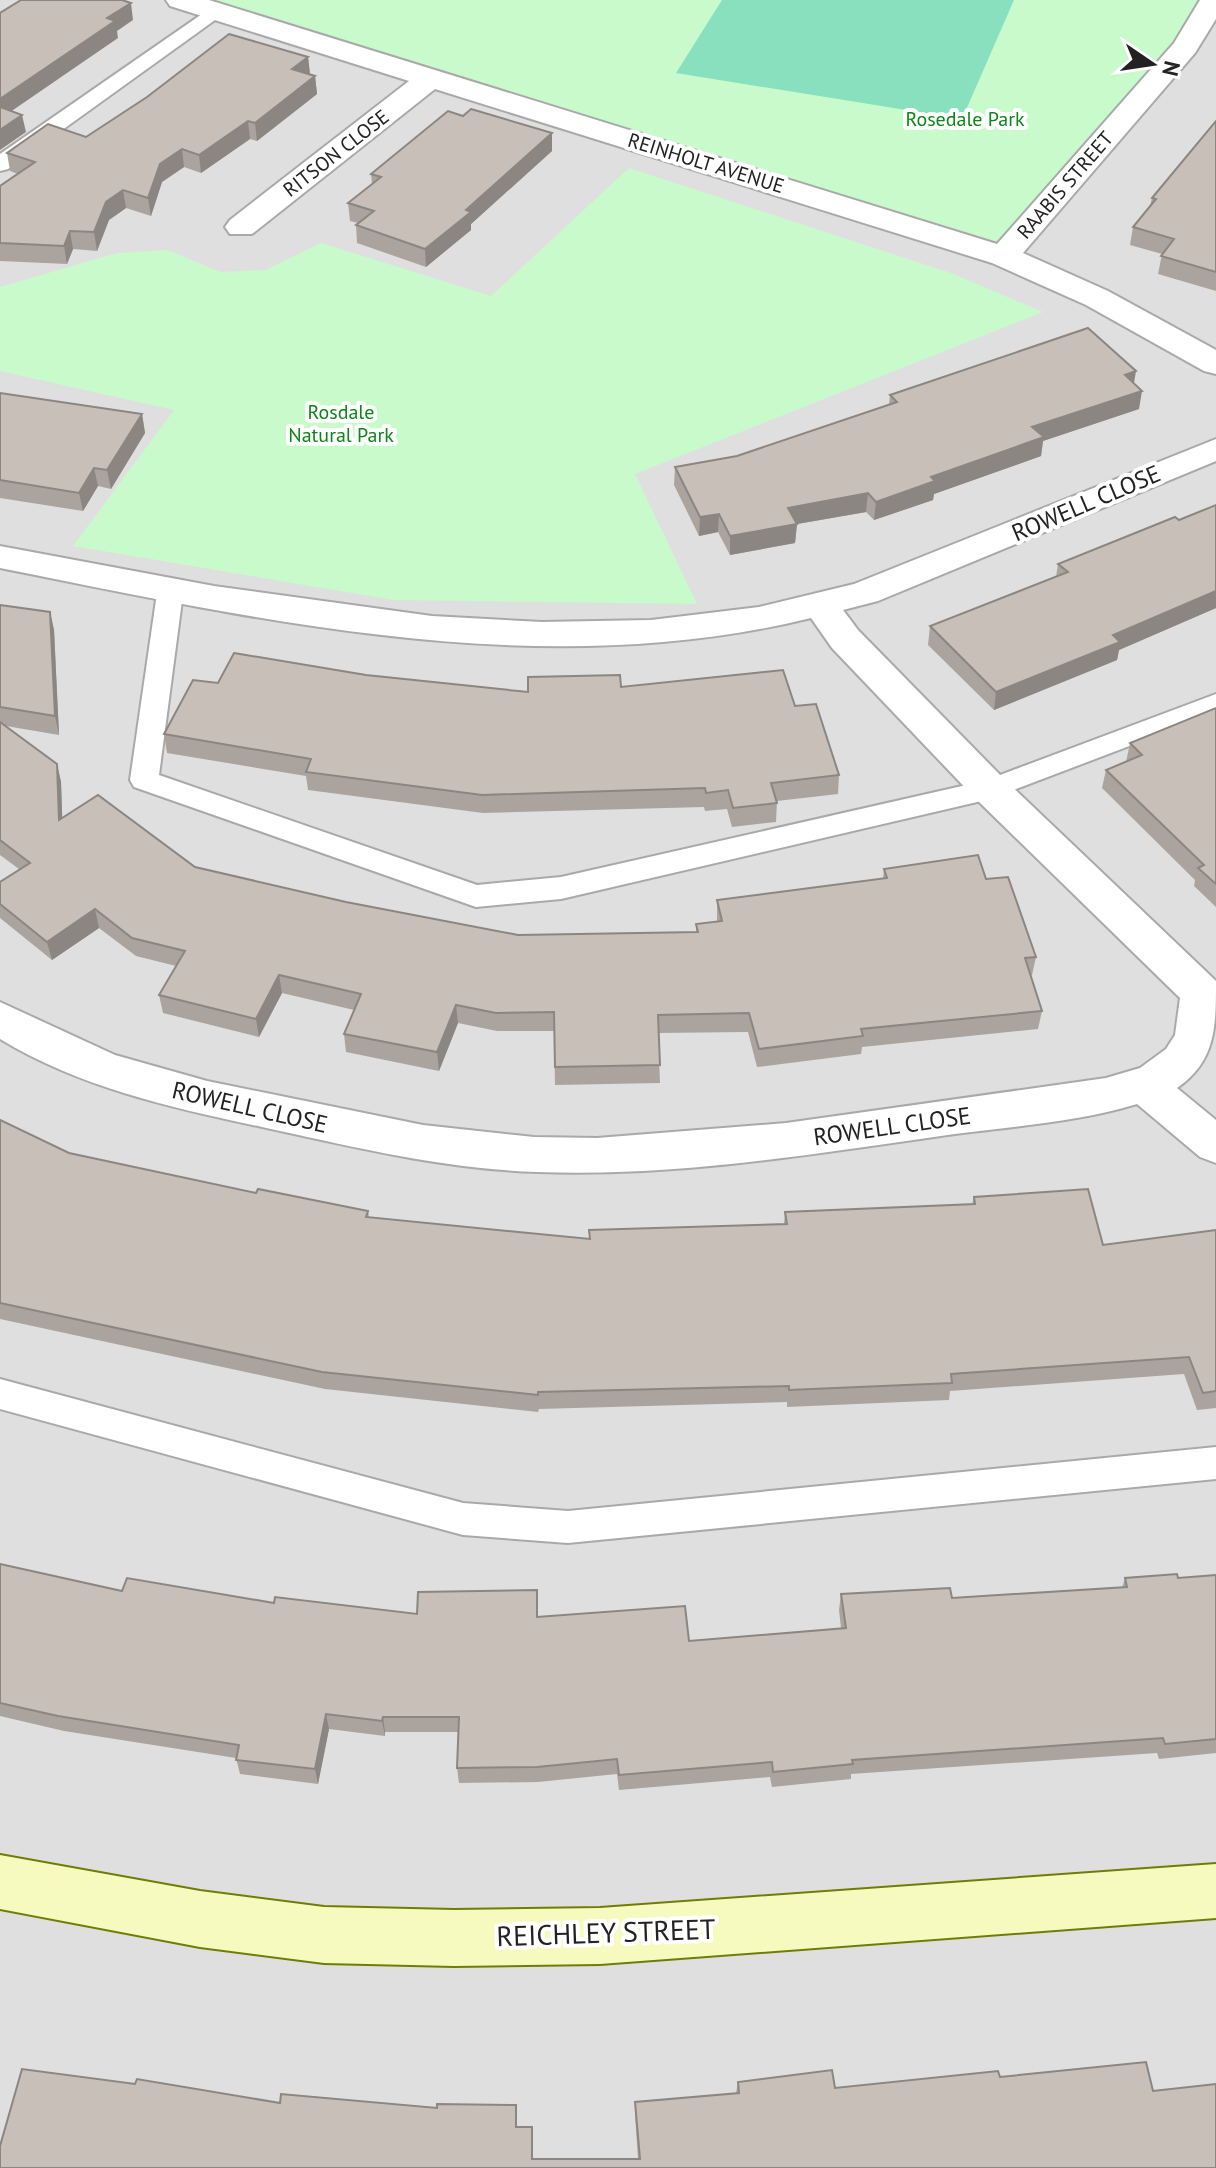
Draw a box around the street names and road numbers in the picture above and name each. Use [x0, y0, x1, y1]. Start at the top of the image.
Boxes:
street label: RITSON CLOSE [278, 104, 394, 202]
street label: RAABIS STREET [1011, 126, 1119, 244]
street label: REINHOLT AVENUE [625, 127, 787, 199]
street label: ROWELL CLOSE [1007, 458, 1165, 548]
street label: ROWELL CLOSE [169, 1074, 331, 1140]
street label: ROWELL CLOSE [811, 1100, 973, 1152]
street label: REICHLEY STREET [496, 1910, 717, 1954]

